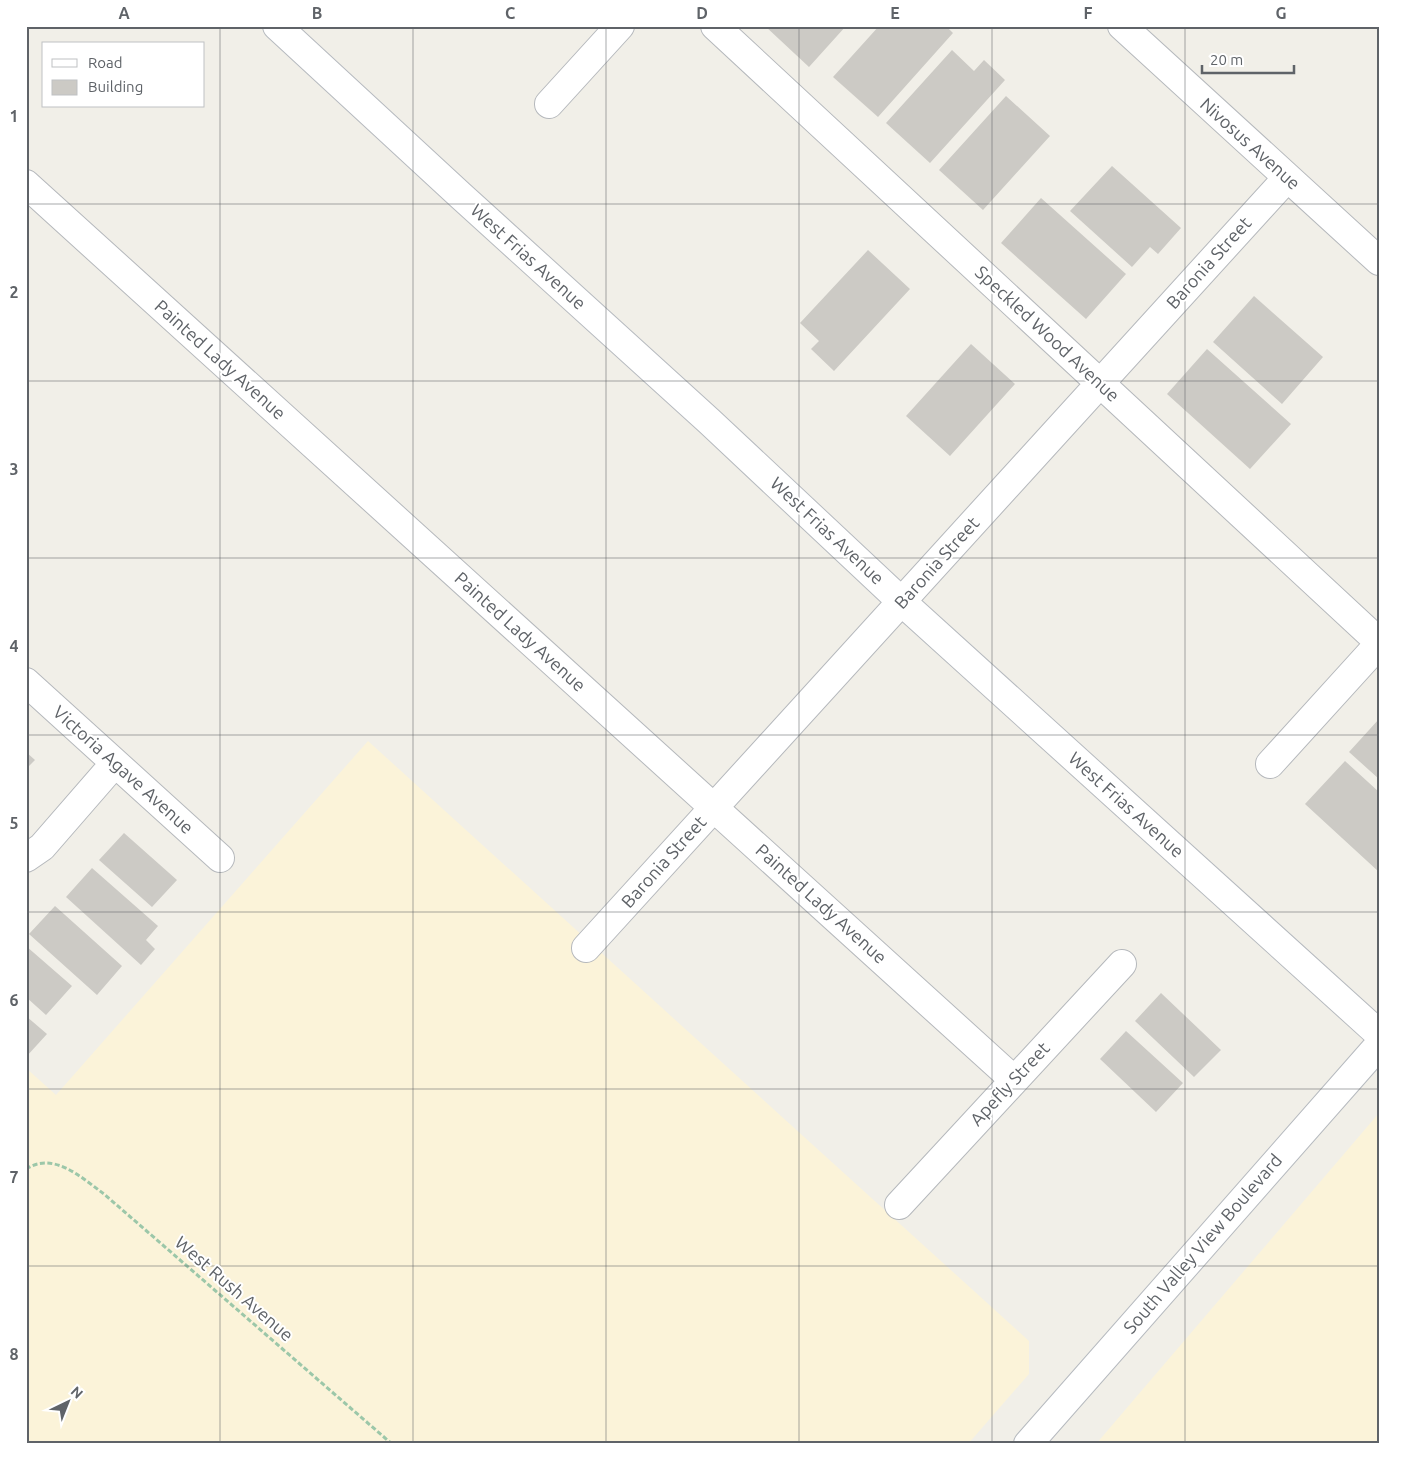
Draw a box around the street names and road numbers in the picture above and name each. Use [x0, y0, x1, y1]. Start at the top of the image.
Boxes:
street label: Nivosus Avenue [1197, 93, 1305, 193]
street label: West Frias Avenue [467, 199, 590, 313]
street label: Baronia Street [1162, 212, 1255, 312]
street label: Speckled Wood Avenue [972, 261, 1124, 405]
street label: Painted Lady Avenue [151, 295, 290, 423]
street label: West Frias Avenue [767, 473, 888, 588]
street label: Baronia Street [890, 512, 983, 612]
street label: Painted Lady Avenue [451, 567, 590, 695]
street label: Victoria Agave Avenue [49, 701, 198, 837]
street label: West Frias Avenue [1065, 747, 1188, 861]
street label: Baronia Street [617, 811, 710, 911]
street label: Painted Lady Avenue [752, 839, 891, 967]
street label: Apefly Street [966, 1037, 1053, 1129]
street label: South Valley View Boulevard [1119, 1150, 1286, 1337]
street label: West Rush Avenue [172, 1232, 298, 1345]

